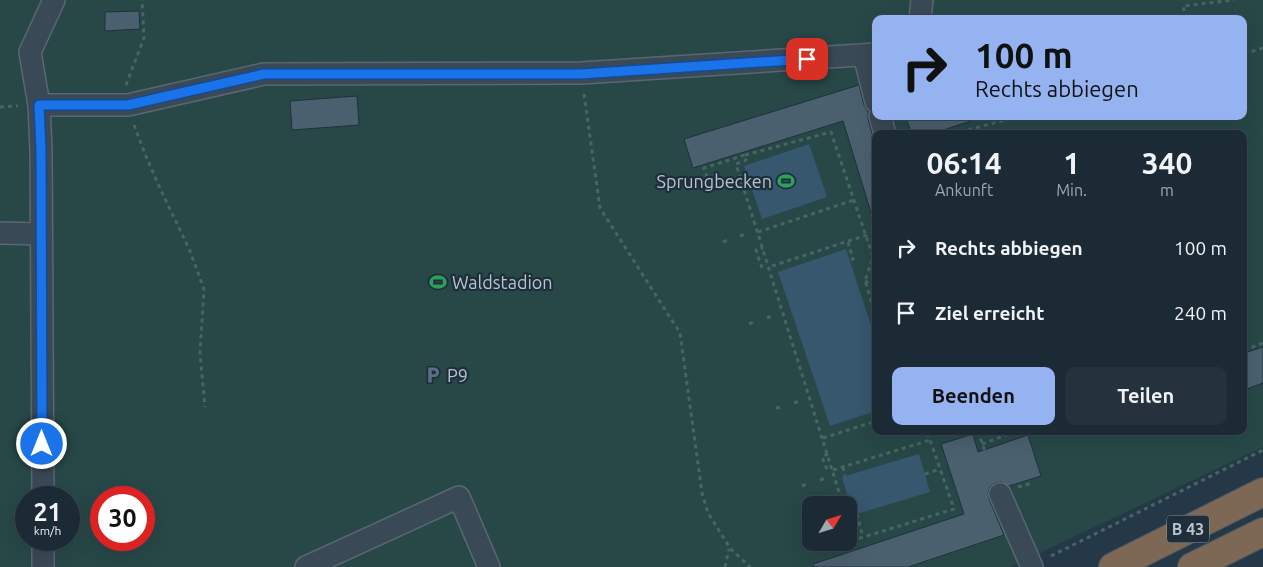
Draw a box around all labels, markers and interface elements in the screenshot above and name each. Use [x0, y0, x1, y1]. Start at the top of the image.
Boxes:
icon: right [892, 35, 957, 100]
text: 100 m [975, 35, 1073, 75]
pin [786, 38, 828, 80]
icon: arrive [793, 45, 821, 73]
text: Rechts abbiegen [975, 76, 1139, 101]
text: 06:14 [927, 146, 1002, 180]
text: 1 [1063, 146, 1080, 180]
text: 340 [1142, 146, 1192, 180]
place label: Sprungbecken [656, 171, 772, 191]
sports icon: Sprungbecken [776, 171, 796, 191]
text: Ankunft [935, 181, 993, 199]
text: Min. [1056, 181, 1087, 199]
text: m [1160, 181, 1174, 199]
icon: right [892, 234, 920, 262]
text: Rechts abbiegen [935, 237, 1083, 259]
text: 100 m [1174, 237, 1227, 259]
sports icon: Waldstadion [428, 272, 448, 292]
place label: Waldstadion [452, 272, 553, 292]
icon: arrive [892, 299, 920, 327]
text: Ziel erreicht [935, 302, 1044, 324]
text: 240 m [1174, 302, 1227, 324]
parking icon: P9 [423, 365, 443, 385]
place label: P9 [447, 365, 468, 385]
button: Beenden [892, 367, 1055, 425]
button: Teilen [1065, 367, 1227, 425]
position arrow [15, 417, 67, 469]
speed limit sign: 30 [90, 486, 155, 551]
north arrow [802, 496, 858, 551]
map controls [802, 496, 857, 551]
text: 21 [33, 498, 62, 526]
road number: B 43 [1167, 516, 1209, 542]
text: km/h [34, 524, 61, 537]

